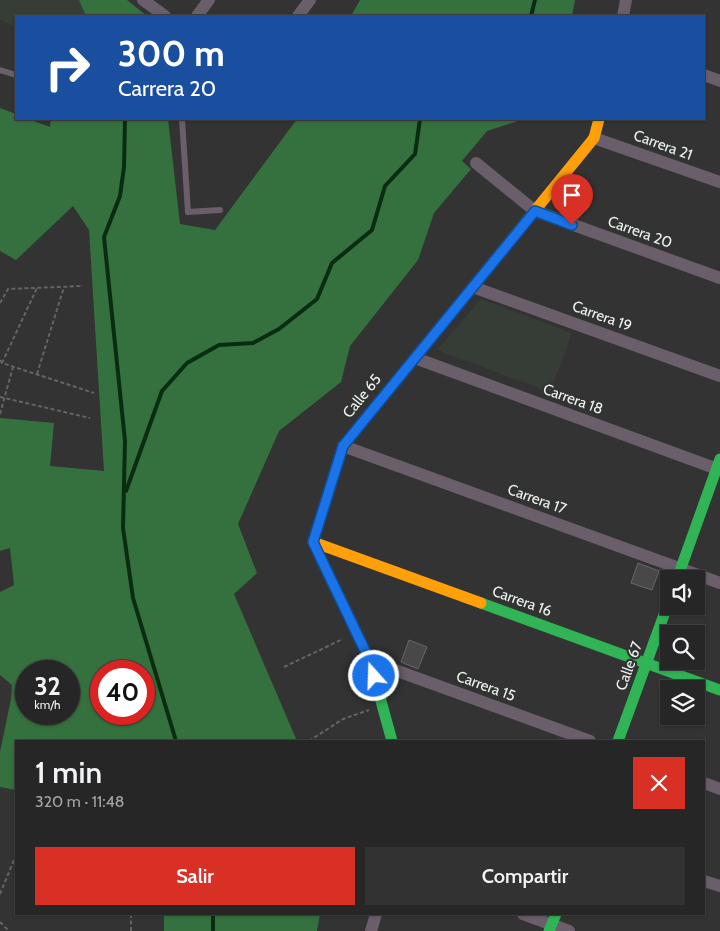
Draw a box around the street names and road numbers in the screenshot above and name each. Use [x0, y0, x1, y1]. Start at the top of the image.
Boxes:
street label: Carrera 21 [631, 126, 695, 164]
street label: Carrera 20 [605, 212, 675, 252]
street label: Carrera 19 [570, 297, 634, 335]
street label: Calle 65 [339, 370, 385, 422]
street label: Carrera 18 [541, 380, 605, 418]
street label: Carrera 17 [505, 480, 569, 518]
street label: Carrera 16 [490, 582, 554, 620]
street label: Calle 67 [612, 639, 646, 693]
street label: Carrera 15 [454, 667, 518, 705]

